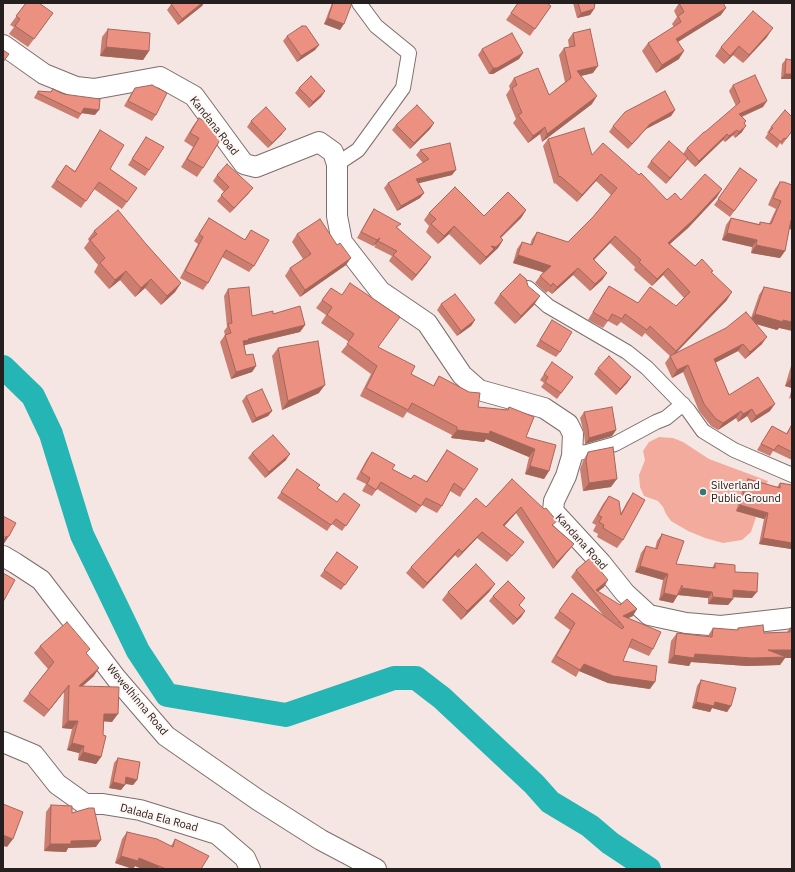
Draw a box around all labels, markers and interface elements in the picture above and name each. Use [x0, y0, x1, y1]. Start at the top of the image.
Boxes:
street label: Kandana Road [187, 94, 241, 158]
place label: Silverland Public Ground [711, 479, 781, 505]
marker: Silverland Public Ground [698, 487, 708, 497]
street label: Kandana Road [552, 511, 610, 573]
street label: Wewelhinna Road [104, 662, 170, 738]
street label: Dalada Ela Road [119, 801, 199, 835]

